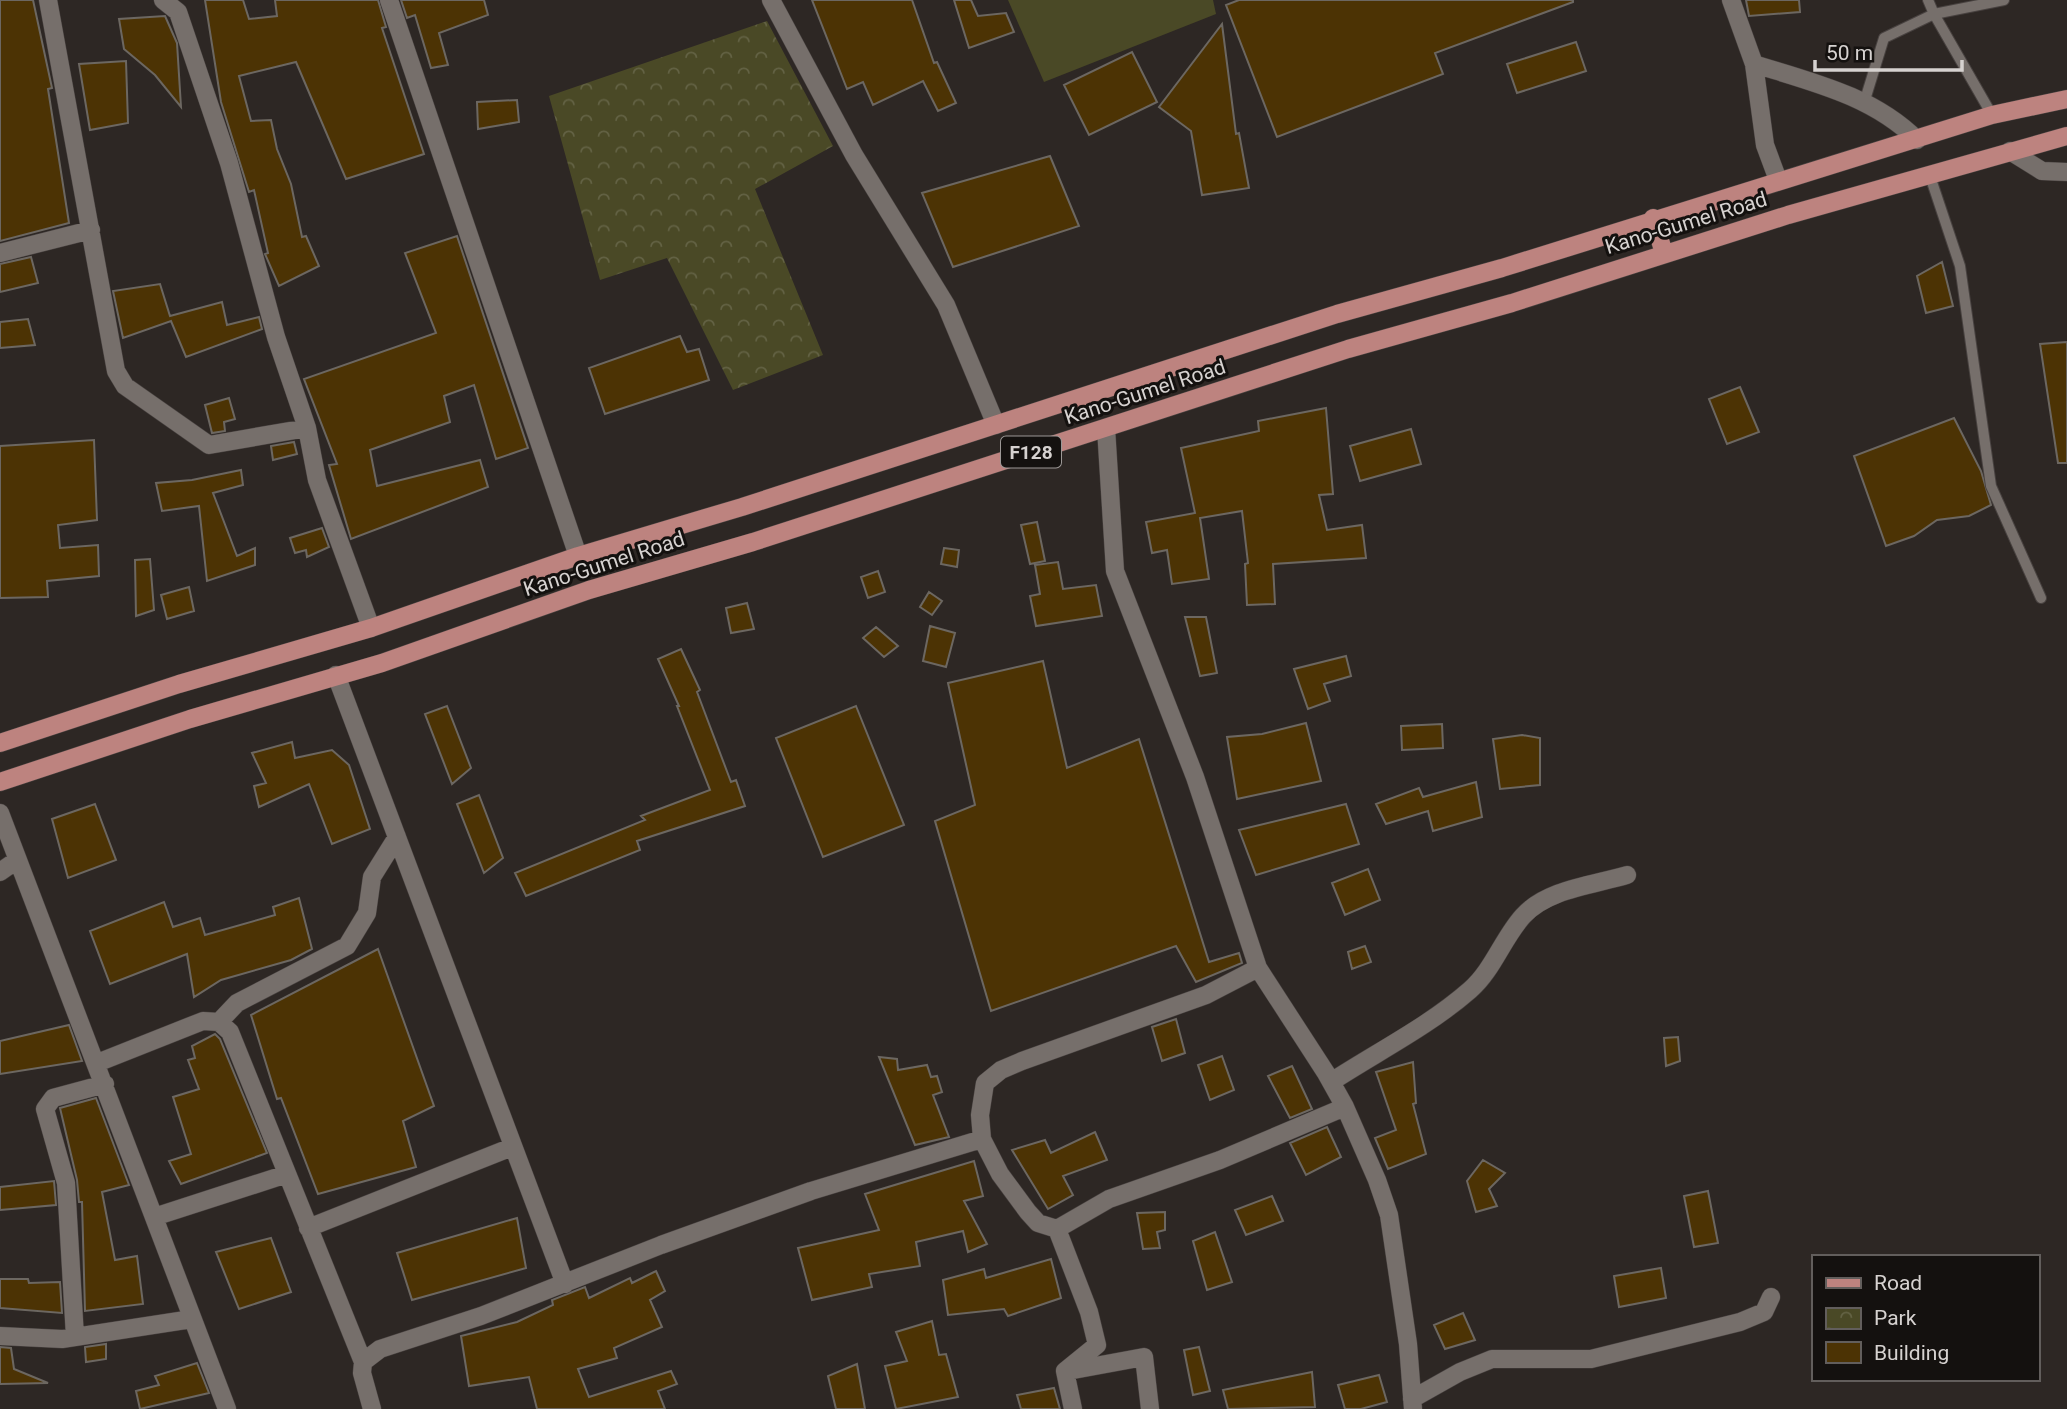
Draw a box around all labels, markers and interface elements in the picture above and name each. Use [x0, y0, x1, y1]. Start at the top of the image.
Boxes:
scale bar [1815, 28, 1962, 72]
text: 50 m [1826, 41, 1873, 65]
street label: Kano-Gumel Road [1602, 187, 1770, 259]
street label: Kano-Gumel Road [1061, 355, 1229, 429]
road number: F128 [1001, 436, 1061, 467]
street label: Kano-Gumel Road [520, 527, 688, 601]
legend [1812, 1255, 2039, 1381]
text: Road [1874, 1271, 1922, 1295]
text: Park [1874, 1306, 1917, 1330]
text: Building [1874, 1341, 1949, 1365]

